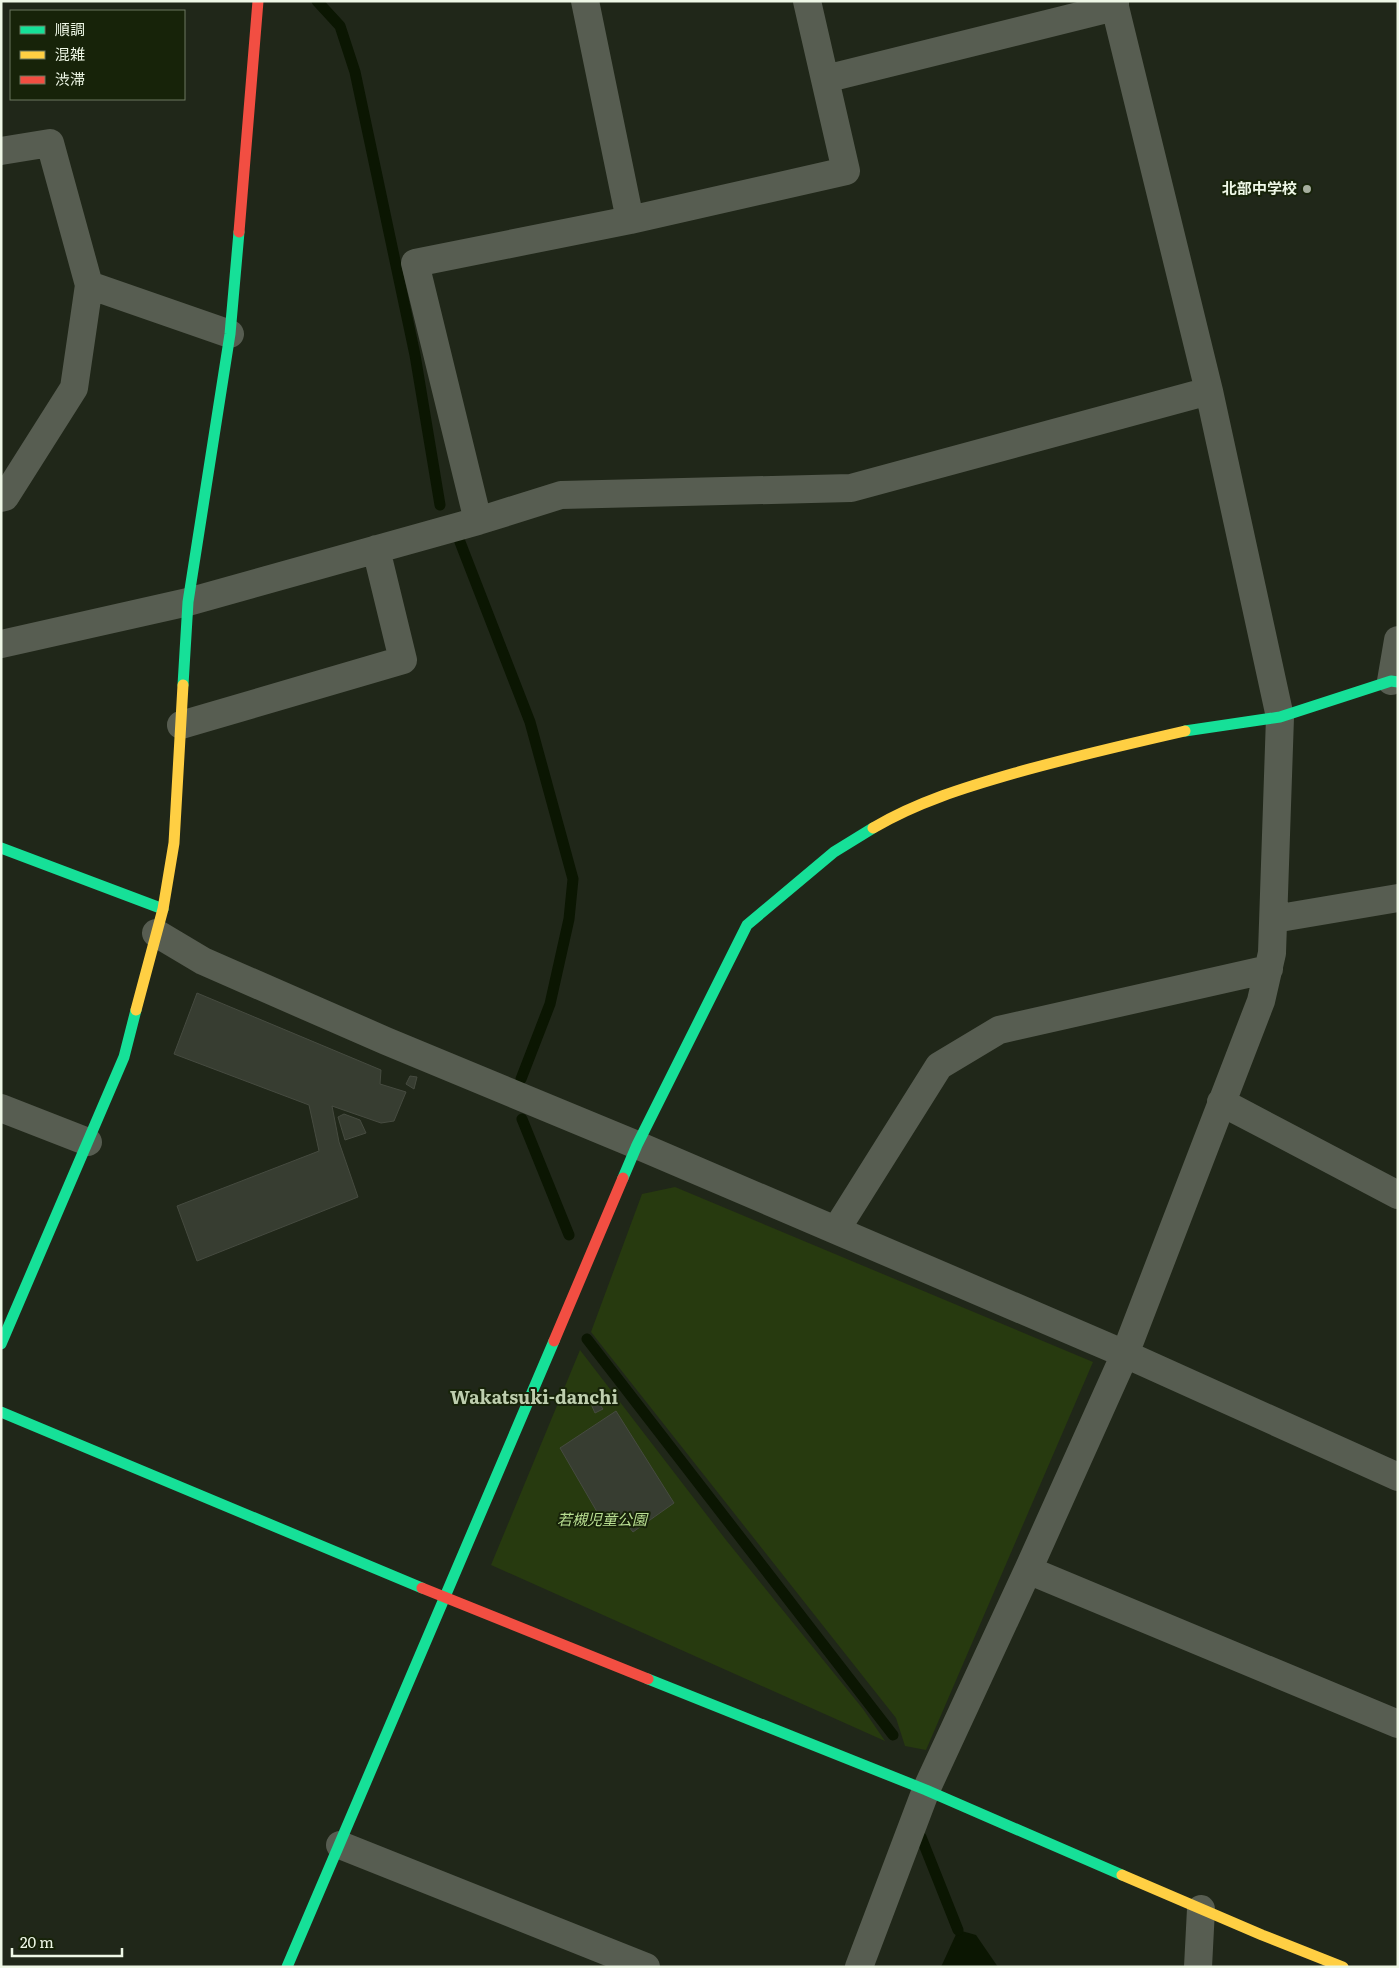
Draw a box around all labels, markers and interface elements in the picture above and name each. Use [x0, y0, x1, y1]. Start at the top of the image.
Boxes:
legend [10, 10, 185, 100]
text: 順調 [55, 17, 85, 40]
text: 混雑 [55, 42, 85, 65]
text: 渋滞 [55, 67, 85, 90]
place label: 北部中学校 [1222, 176, 1297, 199]
marker: 北部中学校 [1301, 183, 1313, 195]
district label: Wakatsuki-danchi [450, 1383, 619, 1410]
park label: 若槻児童公園 [557, 1507, 649, 1530]
scale bar [12, 1926, 122, 1958]
text: 20 m [20, 1930, 54, 1953]

